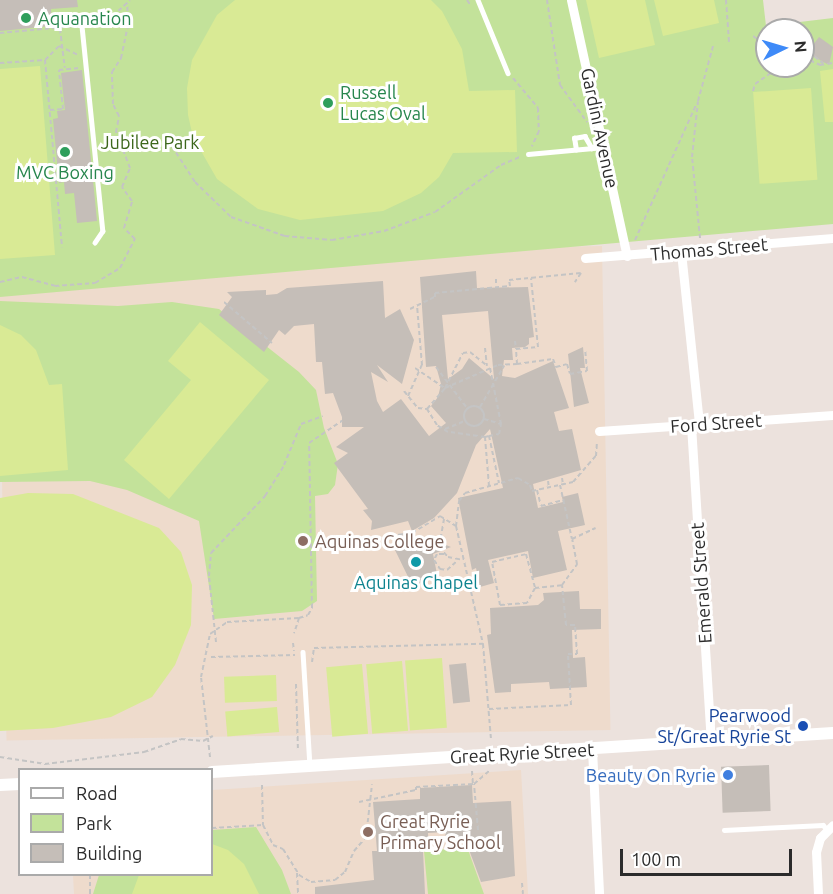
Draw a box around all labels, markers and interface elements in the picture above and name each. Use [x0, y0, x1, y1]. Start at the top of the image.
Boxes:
place label: Aquanation [38, 7, 132, 29]
marker: Aquanation [19, 11, 33, 25]
north arrow [755, 18, 815, 78]
text: N [791, 40, 810, 53]
street label: Gardini Avenue [577, 66, 623, 190]
place label: Russell Lucas Oval [340, 82, 426, 124]
marker: Russell Lucas Oval [321, 96, 335, 110]
park label: Jubilee Park [101, 131, 199, 153]
marker: MVC Boxing [58, 145, 72, 159]
place label: MVC Boxing [16, 161, 114, 183]
street label: Thomas Street [649, 233, 769, 265]
street label: Ford Street [670, 409, 762, 437]
street label: Emerald Street [686, 522, 716, 644]
place label: Aquinas College [315, 530, 445, 552]
marker: Aquinas College [296, 534, 310, 548]
marker: Aquinas Chapel [409, 555, 423, 569]
place label: Aquinas Chapel [354, 571, 478, 593]
place label: Pearwood St/Great Ryrie St [657, 705, 791, 748]
marker: Pearwood St/Great Ryrie St [796, 719, 810, 733]
street label: Great Ryrie Street [449, 738, 595, 768]
place label: Beauty On Ryrie [586, 764, 716, 786]
legend [18, 768, 213, 876]
marker: Beauty On Ryrie [721, 768, 735, 782]
text: Road [76, 783, 118, 803]
place label: Great Ryrie Primary School [380, 811, 501, 854]
text: Park [76, 813, 112, 833]
marker: Great Ryrie Primary School [361, 825, 375, 839]
scale bar [623, 837, 796, 875]
text: Building [76, 843, 142, 863]
text: 100 m [631, 849, 681, 869]

